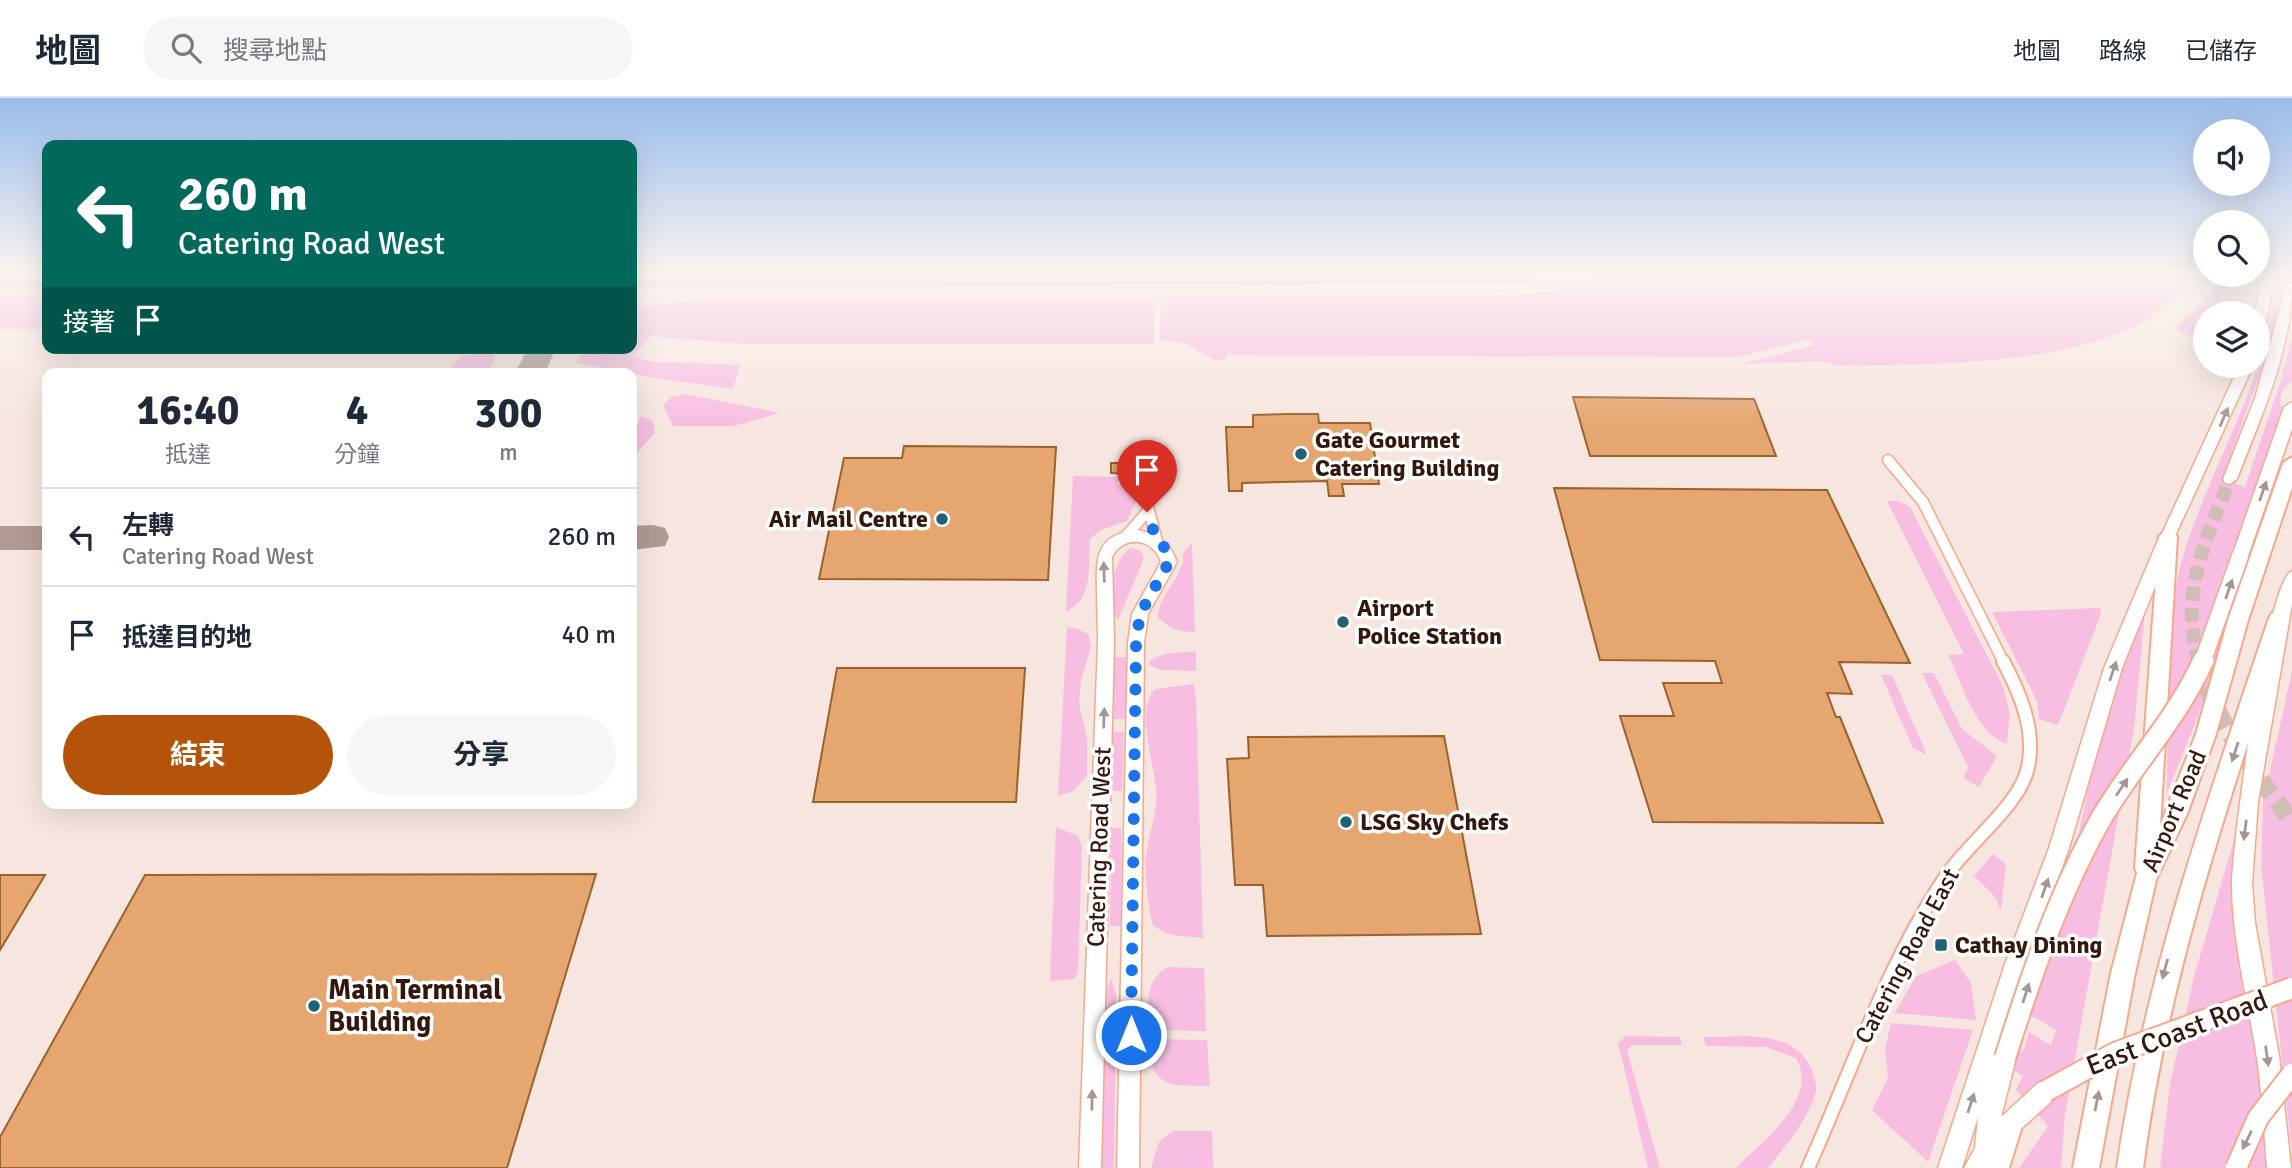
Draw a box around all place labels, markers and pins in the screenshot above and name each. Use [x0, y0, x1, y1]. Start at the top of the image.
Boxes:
place label: Gate Gourmet Catering Building [1315, 425, 1499, 483]
pin [1117, 440, 1177, 512]
marker: Gate Gourmet Catering Building [1293, 446, 1309, 462]
place label: Air Mail Centre [769, 504, 928, 534]
marker: Air Mail Centre [934, 511, 950, 527]
place label: Airport Police Station [1357, 593, 1502, 651]
marker: Airport Police Station [1335, 614, 1351, 630]
place label: LSG Sky Chefs [1360, 807, 1509, 837]
marker: LSG Sky Chefs [1338, 814, 1354, 830]
place label: Cathay Dining [1955, 930, 2103, 960]
marker: Cathay Dining [1933, 937, 1949, 953]
place label: Main Terminal Building [328, 973, 502, 1039]
marker: Main Terminal Building [306, 998, 322, 1014]

